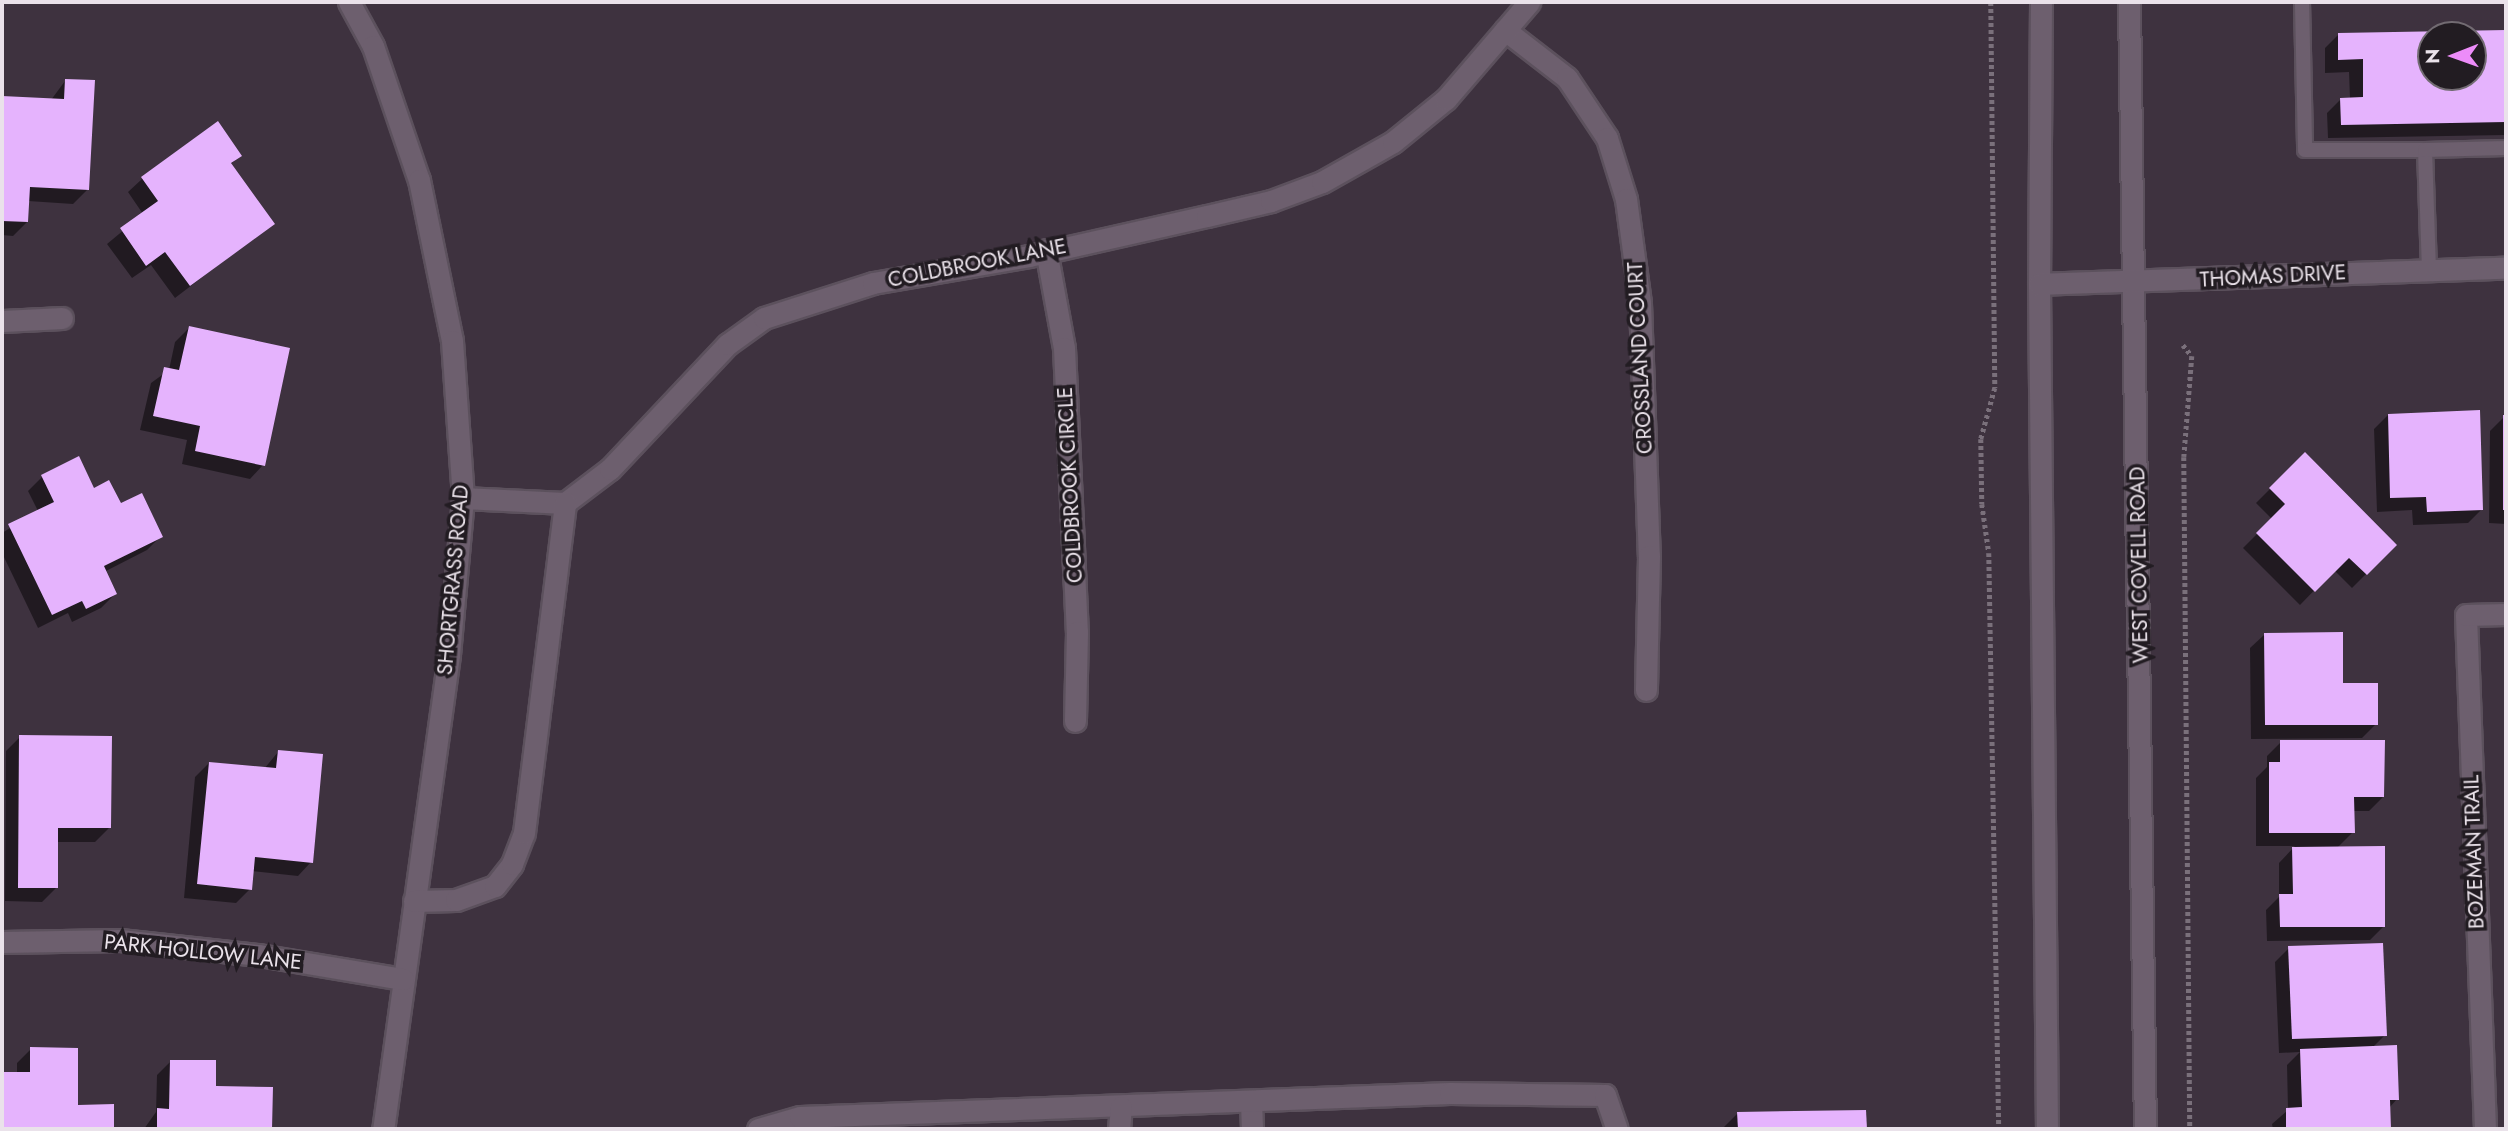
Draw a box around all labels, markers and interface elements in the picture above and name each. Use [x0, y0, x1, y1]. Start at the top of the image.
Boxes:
north arrow [2417, 21, 2487, 91]
text: N [2419, 49, 2446, 64]
street label: COLDBROOK LANE [886, 233, 1068, 293]
street label: THOMAS DRIVE [2199, 260, 2347, 292]
street label: CROSSLAND COURT [1622, 261, 1658, 455]
street label: COLDBROOK CIRCLE [1052, 386, 1088, 584]
street label: WEST COVELL ROAD [2125, 466, 2153, 664]
street label: SHORTGRASS ROAD [432, 484, 474, 676]
street label: BOZEMAN TRAIL [2459, 775, 2489, 929]
street label: PARK HOLLOW LANE [103, 929, 303, 975]

